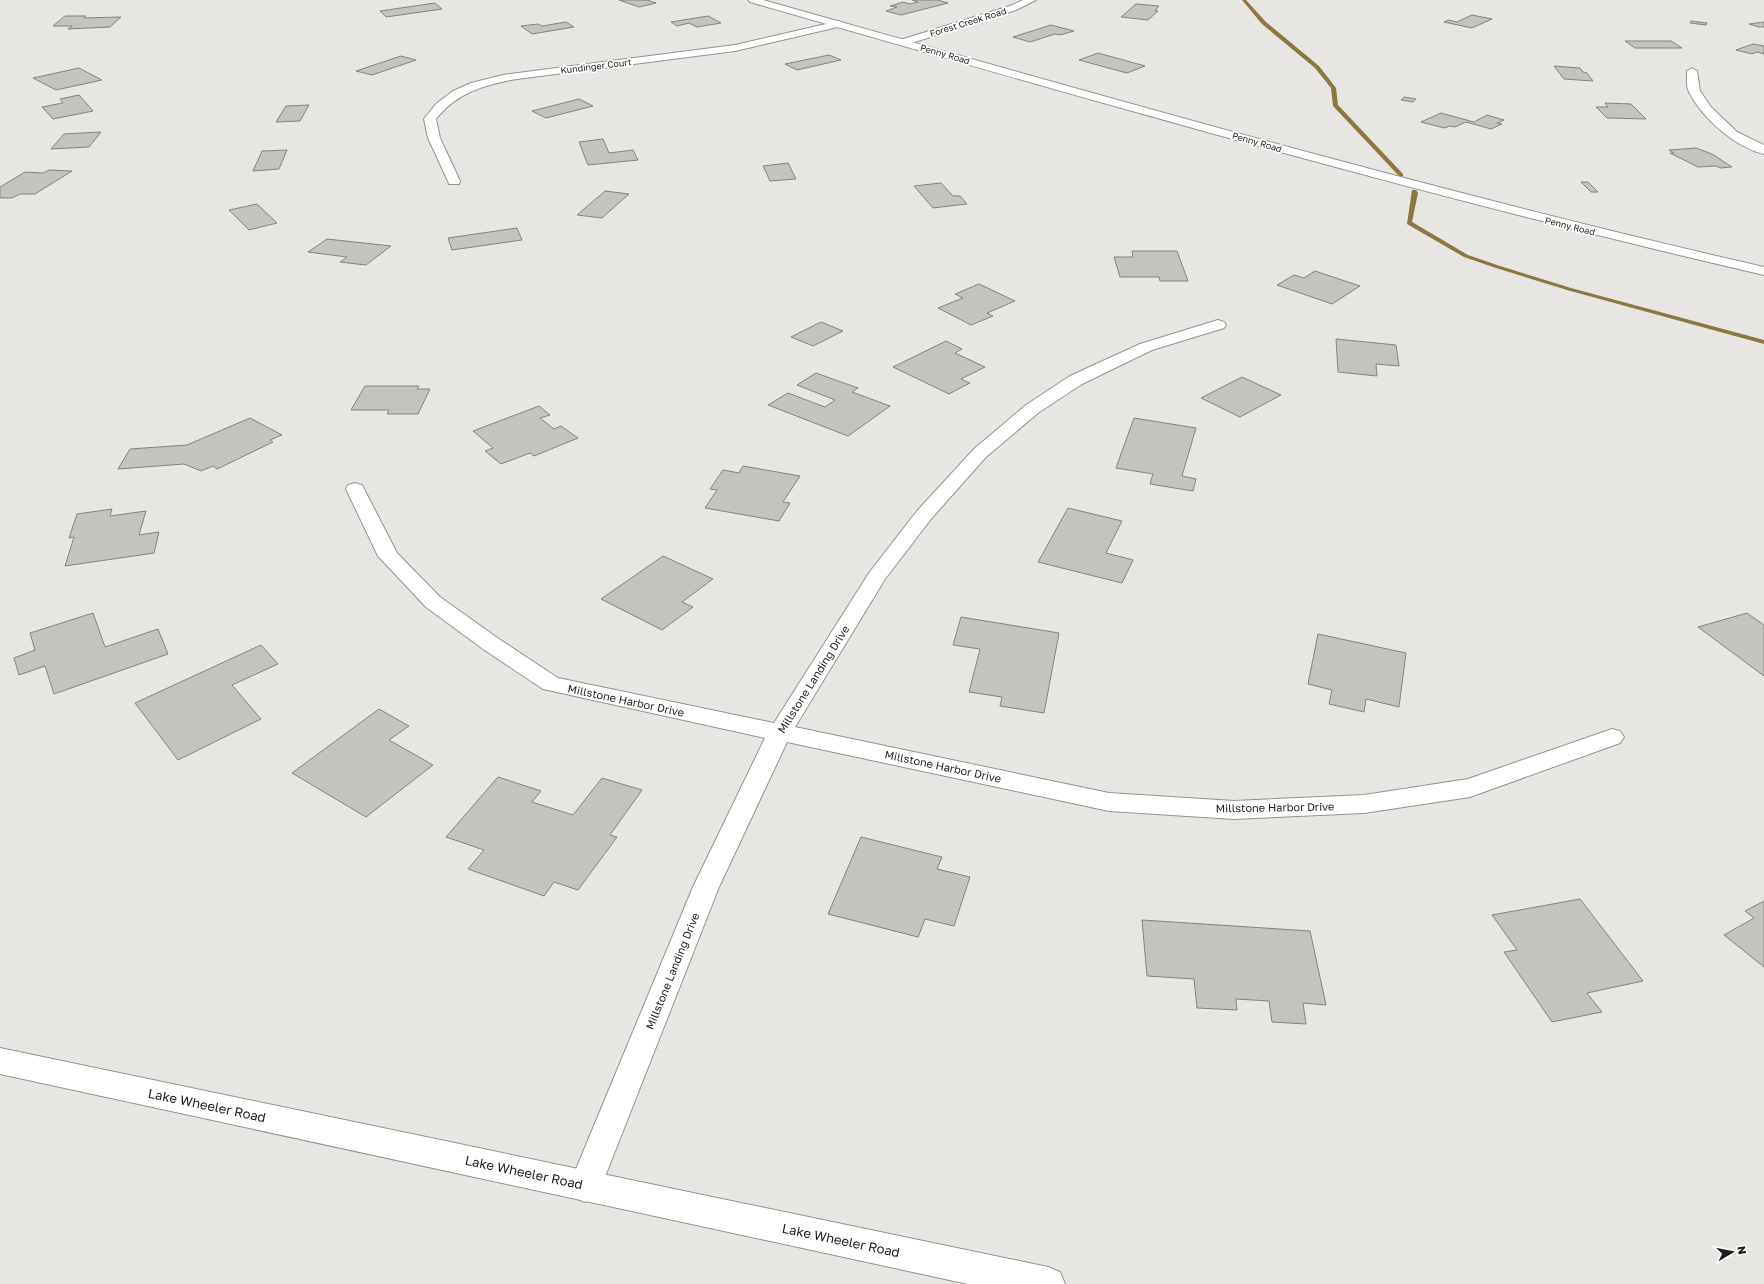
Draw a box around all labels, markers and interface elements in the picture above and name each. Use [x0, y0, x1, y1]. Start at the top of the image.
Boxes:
street label: Forest Creek Road [928, 5, 1008, 39]
street label: Penny Road [919, 42, 971, 66]
street label: Kundinger Court [560, 56, 632, 76]
street label: Penny Road [1231, 130, 1283, 154]
street label: Penny Road [1544, 214, 1596, 238]
street label: Millstone Landing Drive [774, 623, 852, 735]
street label: Millstone Harbor Drive [567, 681, 685, 719]
street label: Millstone Harbor Drive [884, 747, 1002, 785]
street label: Millstone Harbor Drive [1216, 799, 1334, 815]
street label: Millstone Landing Drive [643, 911, 701, 1031]
street label: Lake Wheeler Road [147, 1085, 267, 1125]
street label: Lake Wheeler Road [464, 1152, 584, 1192]
street label: Lake Wheeler Road [781, 1220, 901, 1260]
north arrow [1712, 1232, 1752, 1272]
text: N [1735, 1245, 1749, 1255]

